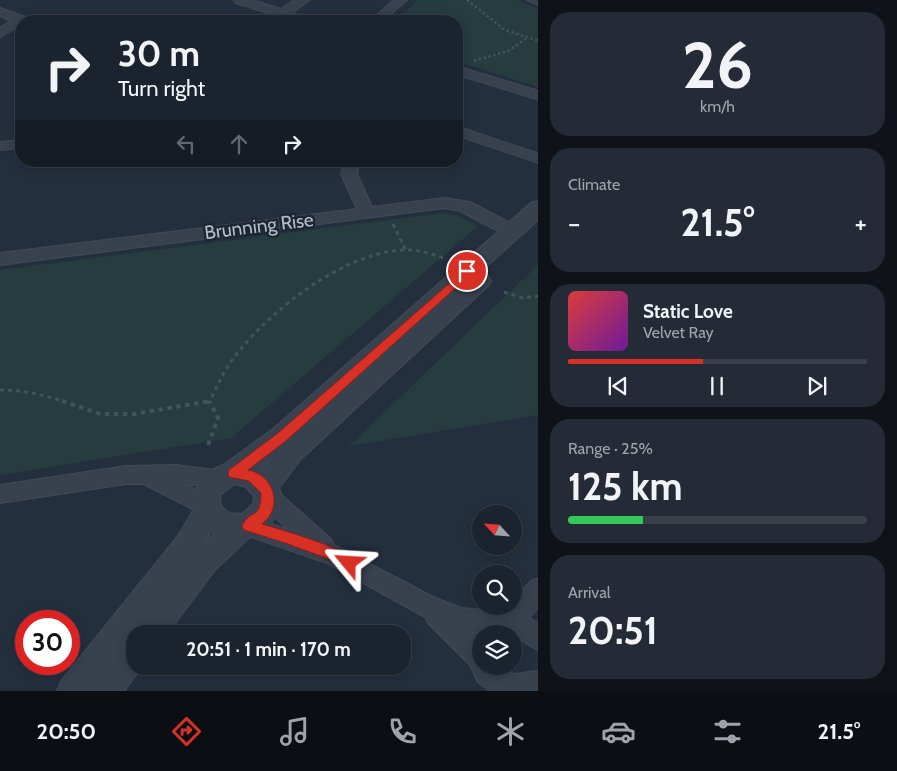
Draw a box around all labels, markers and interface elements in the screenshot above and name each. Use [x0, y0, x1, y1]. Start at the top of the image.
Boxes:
text: 26 [682, 25, 753, 104]
text: 30 m [118, 32, 200, 75]
icon: right [35, 35, 100, 100]
text: Turn right [118, 75, 205, 102]
text: km/h [700, 97, 735, 116]
icon: left [172, 130, 200, 158]
icon: ahead [225, 130, 253, 158]
icon: right [278, 130, 306, 158]
text: Climate [568, 175, 620, 194]
text: 21.5° [681, 199, 754, 246]
text: − [568, 206, 580, 240]
text: + [855, 206, 867, 240]
street label: Brunning Rise [203, 208, 315, 244]
pin [446, 250, 488, 292]
icon: arrive [453, 257, 481, 285]
text: Static Love [643, 300, 733, 323]
text: Velvet Ray [643, 323, 714, 342]
icon: previous [604, 372, 632, 400]
icon: pause [703, 372, 731, 400]
icon: next [803, 372, 831, 400]
text: Range · 25% [568, 439, 653, 458]
text: 125 km [568, 463, 683, 510]
north arrow [472, 505, 522, 555]
map controls [472, 505, 522, 675]
position arrow [322, 536, 374, 588]
button: search [472, 565, 522, 615]
text: Arrival [568, 583, 611, 602]
text: 20:51 [568, 607, 658, 654]
speed limit sign: 30 [15, 610, 80, 675]
button: layers [472, 625, 522, 675]
text: 20:51 · 1 min · 170 m [186, 638, 351, 661]
icon: directions [169, 714, 204, 749]
icon: music [277, 714, 312, 749]
icon: phone [385, 714, 420, 749]
icon: climate [493, 714, 528, 749]
icon: car [601, 714, 636, 749]
icon: filters [710, 714, 745, 749]
text: 20:50 [37, 718, 96, 745]
text: 21.5° [818, 718, 860, 745]

